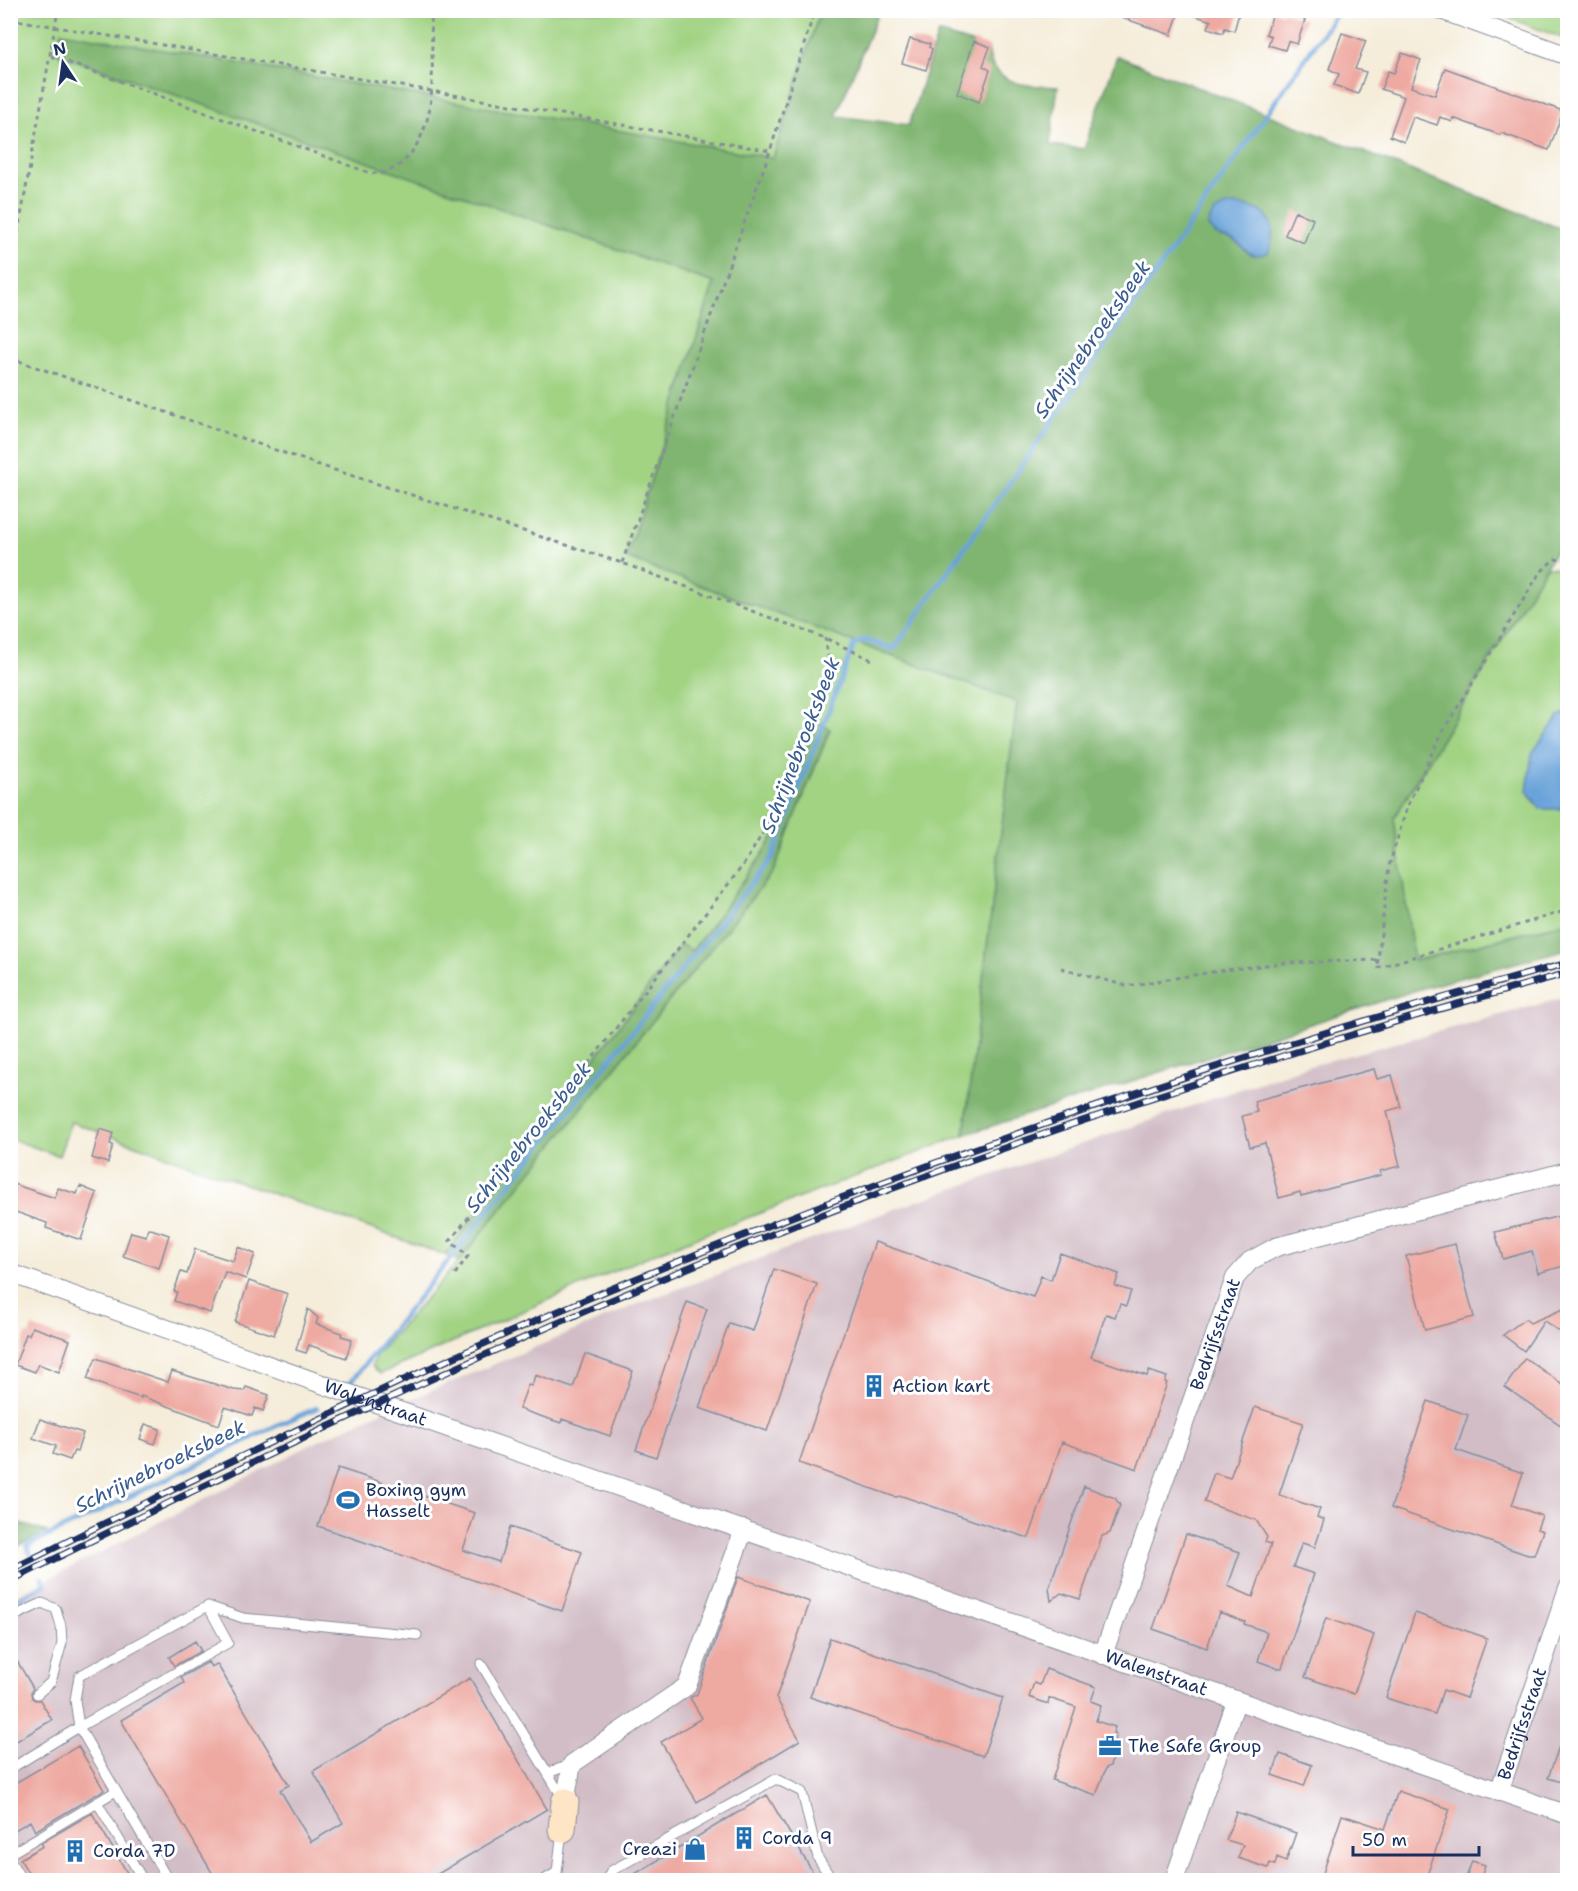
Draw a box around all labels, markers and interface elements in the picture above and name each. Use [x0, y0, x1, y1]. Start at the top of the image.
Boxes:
north arrow [33, 33, 93, 93]
text: N [51, 37, 68, 61]
water label: Schrijnebroeksbeek [1028, 255, 1157, 423]
water label: Schrijnebroeksbeek [754, 653, 846, 837]
water label: Schrijnebroeksbeek [459, 1056, 597, 1218]
street label: Bedrijfsstraat [1185, 1275, 1246, 1393]
building icon: Action kart [861, 1373, 887, 1399]
street label: Walenstraat [321, 1374, 430, 1432]
place label: Action kart [892, 1374, 991, 1398]
water label: Schrijnebroeksbeek [70, 1413, 250, 1519]
place label: Boxing gym Hasselt [366, 1478, 466, 1523]
sports icon: Boxing gym Hasselt [335, 1487, 361, 1513]
street label: Walenstraat [1102, 1644, 1211, 1702]
street label: Bedrijfsstraat [1492, 1664, 1552, 1783]
office icon: The Safe Group [1097, 1733, 1123, 1759]
place label: The Safe Group [1128, 1734, 1261, 1758]
scale bar [1353, 1819, 1479, 1857]
building icon: Corda 9 [731, 1825, 757, 1851]
place label: Corda 9 [762, 1826, 832, 1850]
text: 50 m [1362, 1828, 1407, 1852]
shop icon: Creazi [682, 1836, 708, 1862]
place label: Creazi [623, 1837, 677, 1861]
building icon: Corda 7D [62, 1838, 88, 1864]
place label: Corda 7D [93, 1839, 175, 1863]

